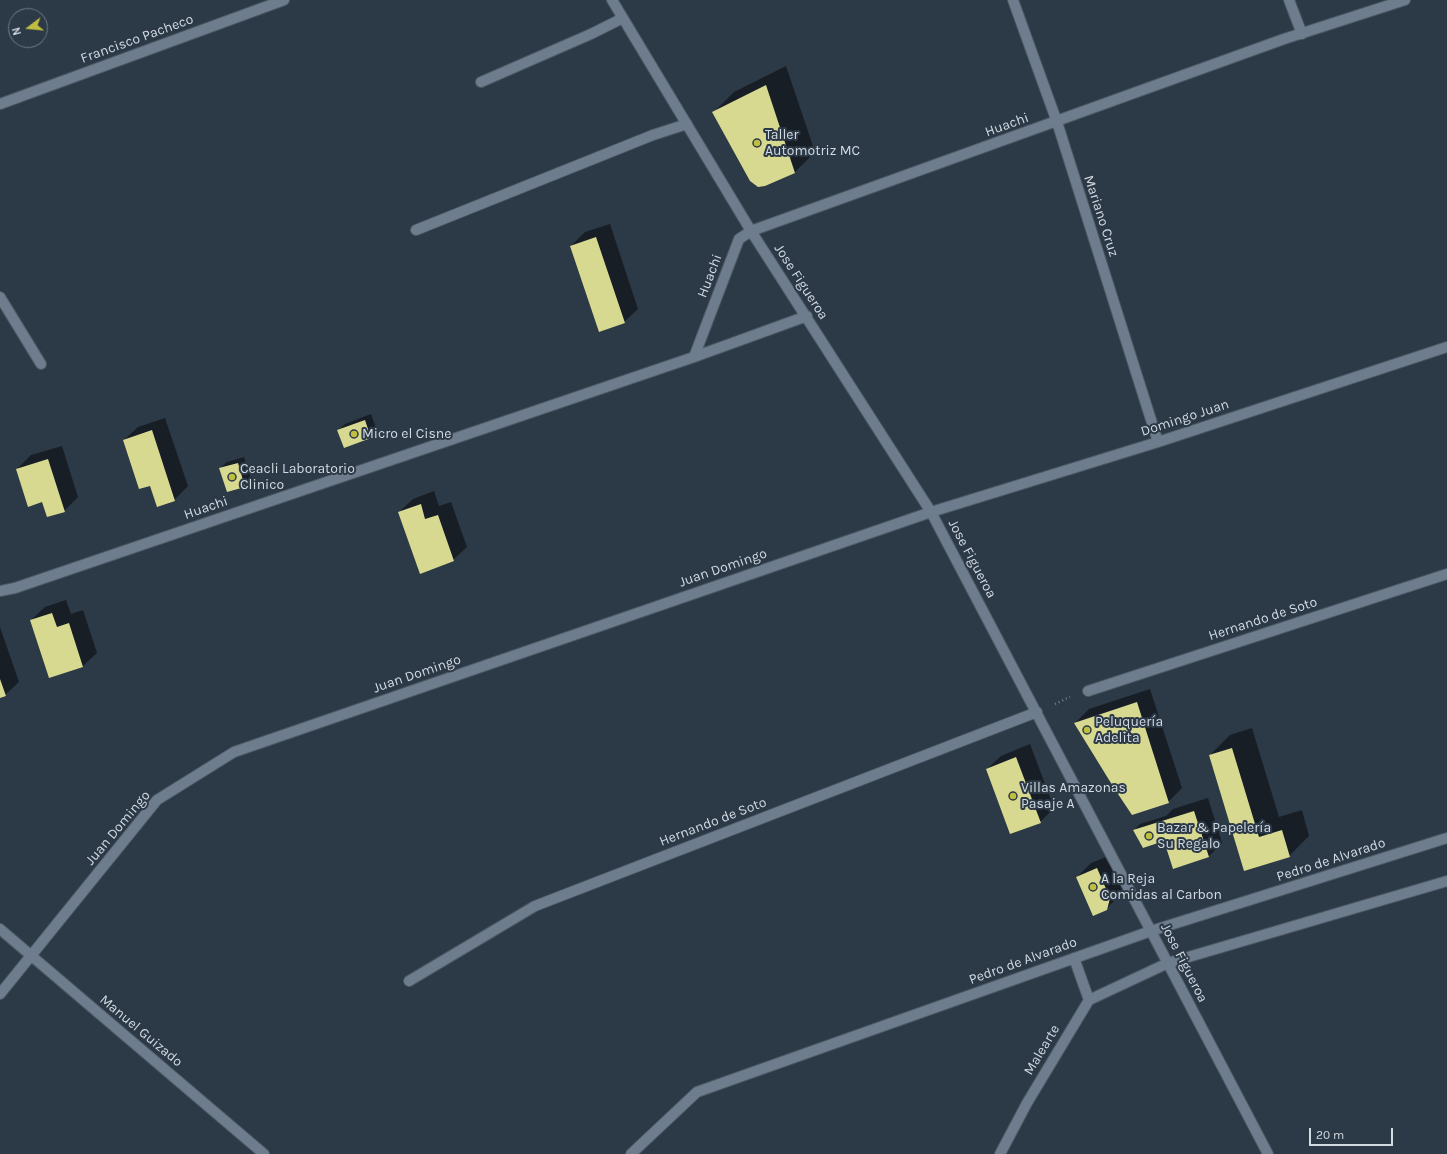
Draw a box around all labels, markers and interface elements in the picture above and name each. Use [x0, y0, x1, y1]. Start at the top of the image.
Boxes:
north arrow [8, 8, 48, 48]
street label: Francisco Pacheco [78, 11, 196, 67]
text: N [10, 26, 24, 37]
street label: Huachi [983, 109, 1031, 141]
place label: Taller Automotriz MC [765, 127, 860, 160]
marker: Taller Automotriz MC [752, 138, 762, 148]
street label: Mariano Cruz [1080, 173, 1122, 259]
street label: Jose Figueroa [770, 241, 832, 323]
street label: Huachi [694, 252, 726, 300]
street label: Domingo Juan [1139, 396, 1231, 440]
place label: Micro el Cisne [362, 426, 451, 442]
marker: Micro el Cisne [349, 429, 359, 439]
place label: Ceacli Laboratorio Clinico [240, 461, 355, 494]
marker: Ceacli Laboratorio Clinico [227, 472, 237, 482]
street label: Huachi [182, 493, 230, 523]
street label: Jose Figueroa [944, 517, 1000, 601]
street label: Juan Domingo [677, 545, 769, 591]
street label: Hernando de Soto [1207, 594, 1319, 644]
street label: Juan Domingo [371, 651, 463, 697]
place label: Peluquería Adelita [1095, 714, 1163, 746]
marker: Peluquería Adelita [1082, 725, 1092, 735]
place label: Villas Amazonas Pasaje A [1021, 780, 1126, 812]
street label: Juan Domingo [82, 787, 154, 869]
marker: Villas Amazonas Pasaje A [1008, 791, 1018, 801]
street label: Hernando de Soto [657, 794, 769, 850]
place label: Bazar & Papelería Su Regalo [1157, 820, 1271, 852]
marker: Bazar & Papelería Su Regalo [1144, 831, 1154, 841]
street label: Pedro de Alvarado [1274, 834, 1388, 886]
place label: A la Reja Comidas al Carbon [1101, 871, 1222, 904]
marker: A la Reja Comidas al Carbon [1088, 882, 1098, 892]
street label: Jose Figueroa [1157, 921, 1211, 1005]
street label: Pedro de Alvarado [967, 934, 1079, 988]
street label: Manuel Guizado [96, 991, 186, 1071]
street label: Malearte [1020, 1022, 1064, 1078]
scale bar [1311, 1120, 1395, 1146]
text: 20 m [1316, 1128, 1344, 1142]

